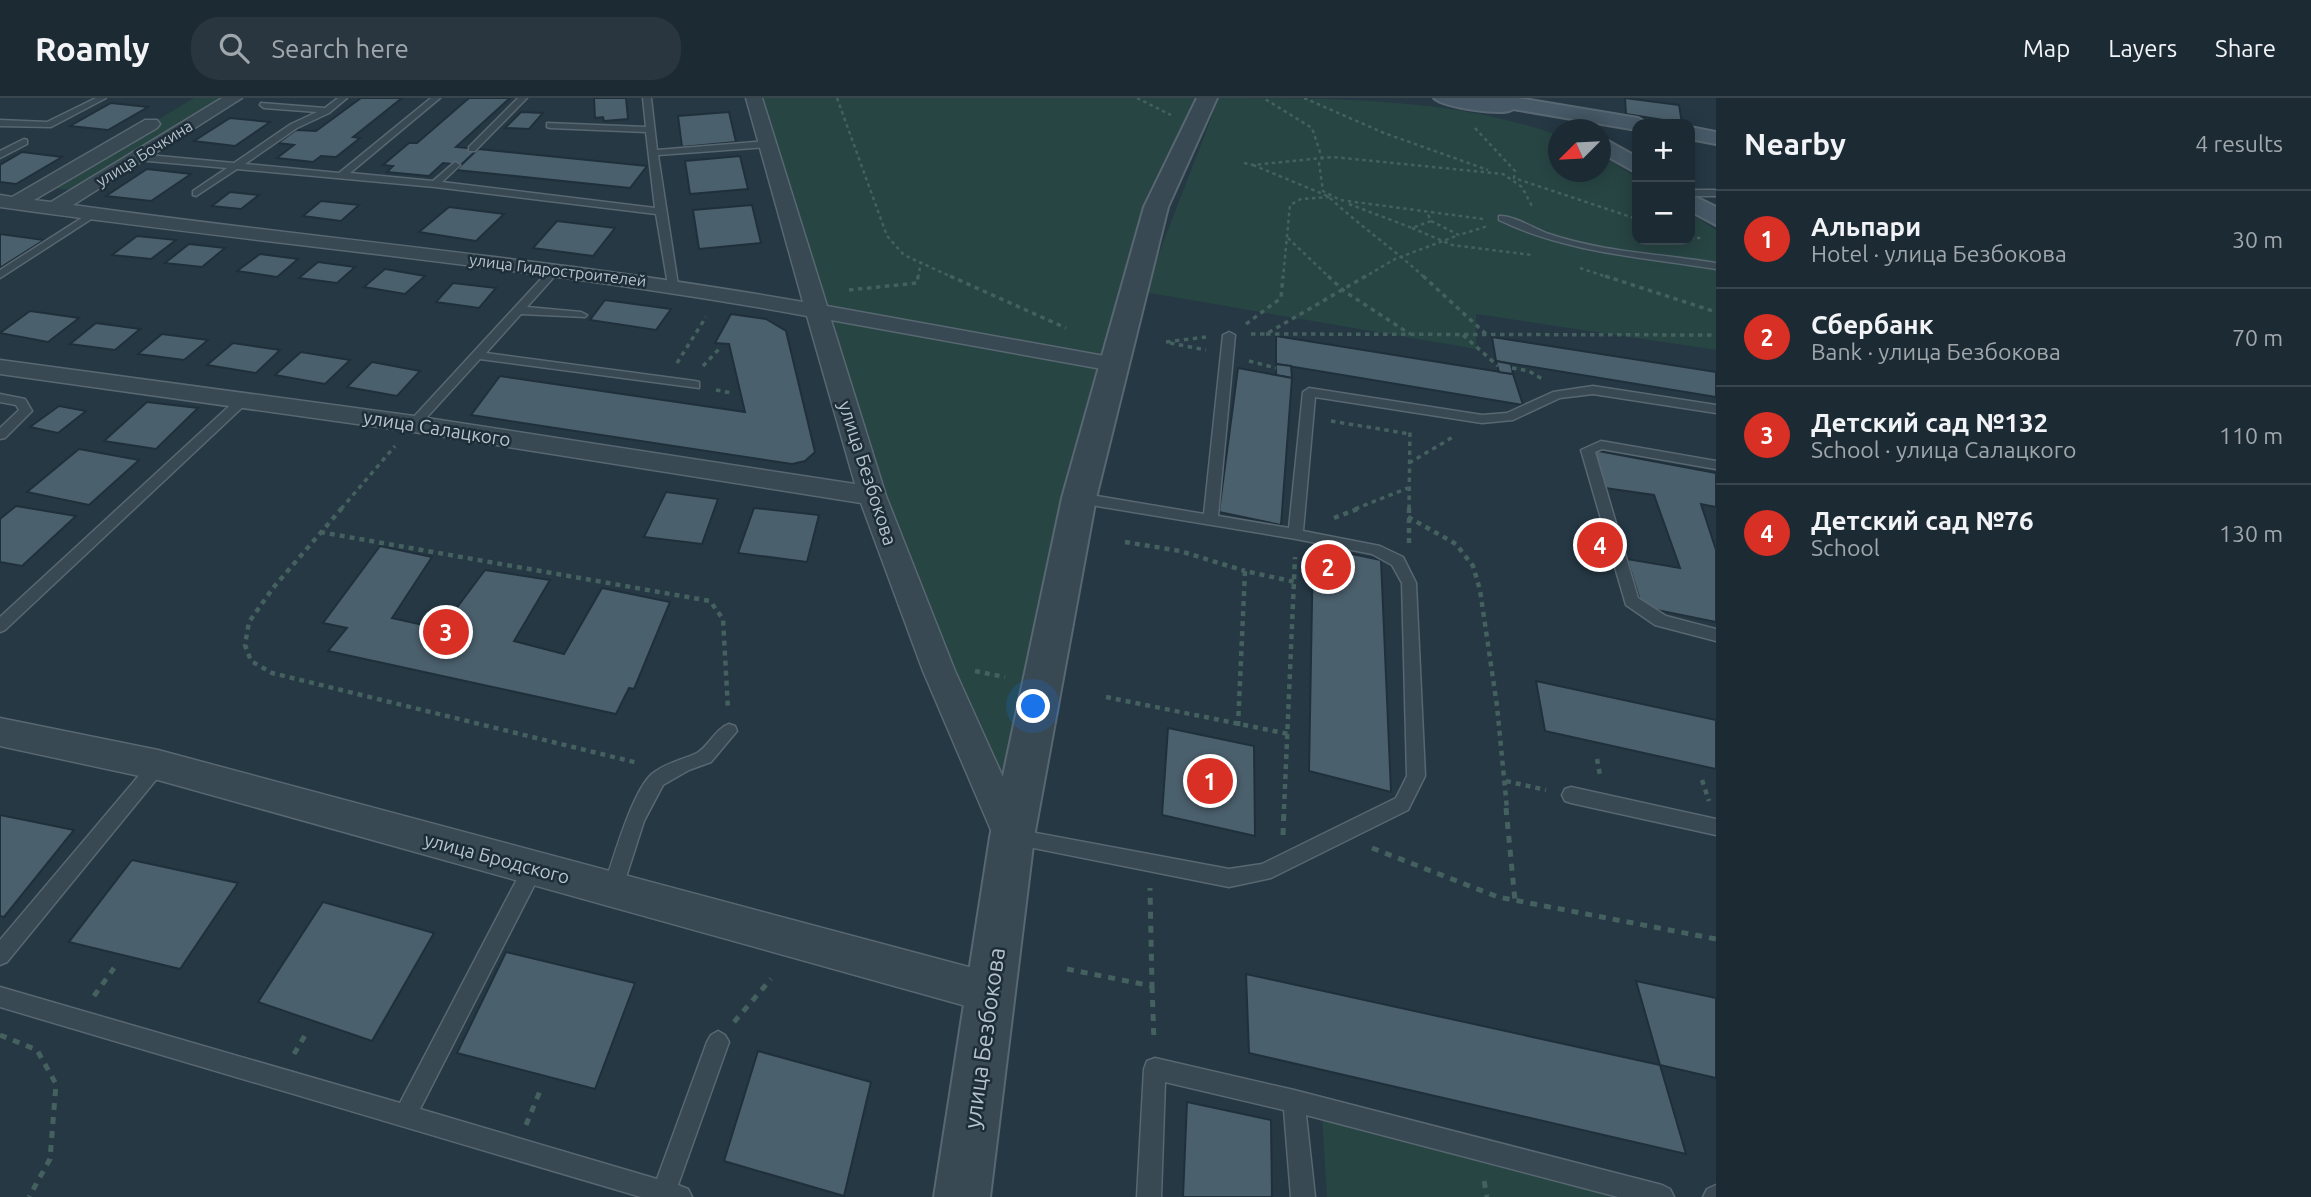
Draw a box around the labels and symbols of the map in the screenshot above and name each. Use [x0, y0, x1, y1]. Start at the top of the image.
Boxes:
street label: улица Бочкина [92, 116, 196, 190]
north arrow [1548, 119, 1611, 182]
street label: улица Гидростроителей [468, 250, 648, 290]
street label: улица Безбокова [834, 398, 902, 548]
street label: улица Салацкого [362, 405, 512, 451]
pin: 4 [1577, 519, 1623, 571]
pin: 2 [1305, 541, 1351, 593]
pin: 3 [423, 606, 469, 658]
your location [1016, 689, 1050, 723]
pin: 1 [1187, 755, 1233, 807]
street label: улица Бродского [422, 828, 572, 888]
street label: улица Безбокова [959, 946, 1009, 1130]

